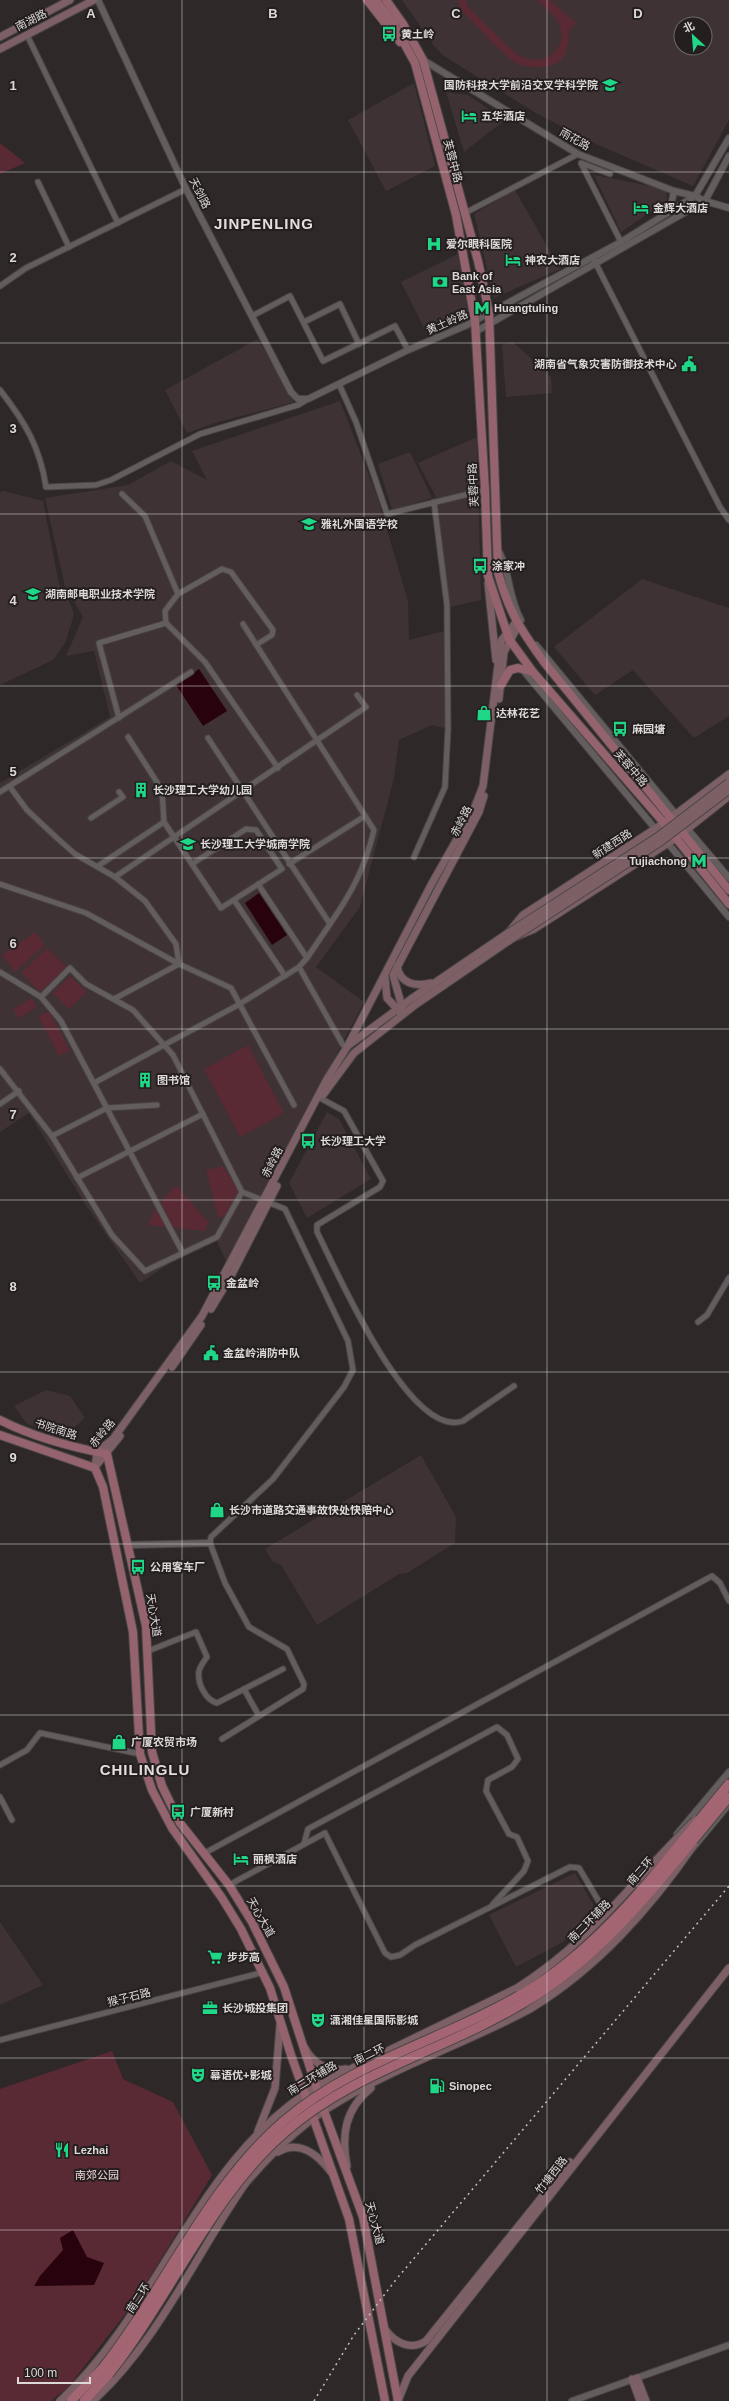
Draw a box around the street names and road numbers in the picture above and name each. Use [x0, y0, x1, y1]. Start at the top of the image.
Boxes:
street label: 南湖路 [14, 7, 48, 33]
street label: 雨花路 [558, 126, 592, 152]
street label: 芙蓉中路 [442, 138, 464, 184]
street label: 天剑路 [187, 176, 213, 210]
street label: 黄土岭路 [424, 308, 470, 336]
street label: 芙蓉中路 [466, 463, 480, 507]
street label: 芙蓉中路 [612, 747, 650, 789]
street label: 赤岭路 [448, 804, 474, 838]
street label: 新建西路 [590, 827, 634, 861]
street label: 赤岭路 [259, 1145, 285, 1179]
street label: 书院南路 [33, 1416, 79, 1442]
street label: 赤岭路 [87, 1417, 117, 1449]
street label: 天心大道 [145, 1592, 163, 1638]
street label: 南二环 [625, 1855, 655, 1887]
street label: 天心大道 [245, 1895, 277, 1939]
street label: 南二环辅路 [565, 1897, 613, 1945]
street label: 猴子石路 [106, 1986, 152, 2008]
street label: 南二环 [352, 2041, 386, 2067]
street label: 南二环辅路 [285, 2059, 339, 2097]
street label: 竹塘西路 [533, 2154, 569, 2196]
street label: 天心大道 [364, 2200, 386, 2246]
street label: 南二环 [124, 2281, 152, 2315]

